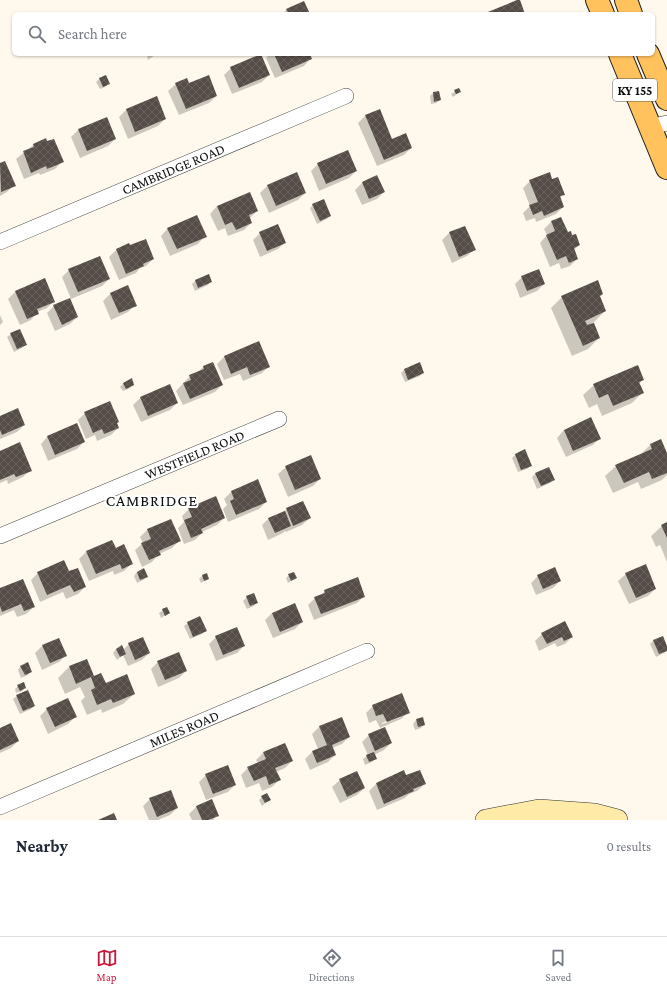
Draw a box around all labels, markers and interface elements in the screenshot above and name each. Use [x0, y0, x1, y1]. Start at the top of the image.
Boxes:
search box [12, 12, 655, 56]
icon: search [26, 23, 48, 45]
text: Search here [58, 26, 127, 42]
road number: KY 155 [613, 79, 657, 101]
street label: CAMBRIDGE ROAD [119, 140, 227, 198]
street label: WESTFIELD ROAD [142, 426, 247, 482]
district label: CAMBRIDGE [106, 492, 198, 509]
street label: MILES ROAD [147, 707, 221, 751]
text: Nearby [16, 837, 68, 856]
text: 0 results [606, 839, 651, 854]
tab: Map [96, 947, 118, 983]
tab: Directions [309, 947, 354, 983]
tab: Saved [546, 947, 571, 983]

